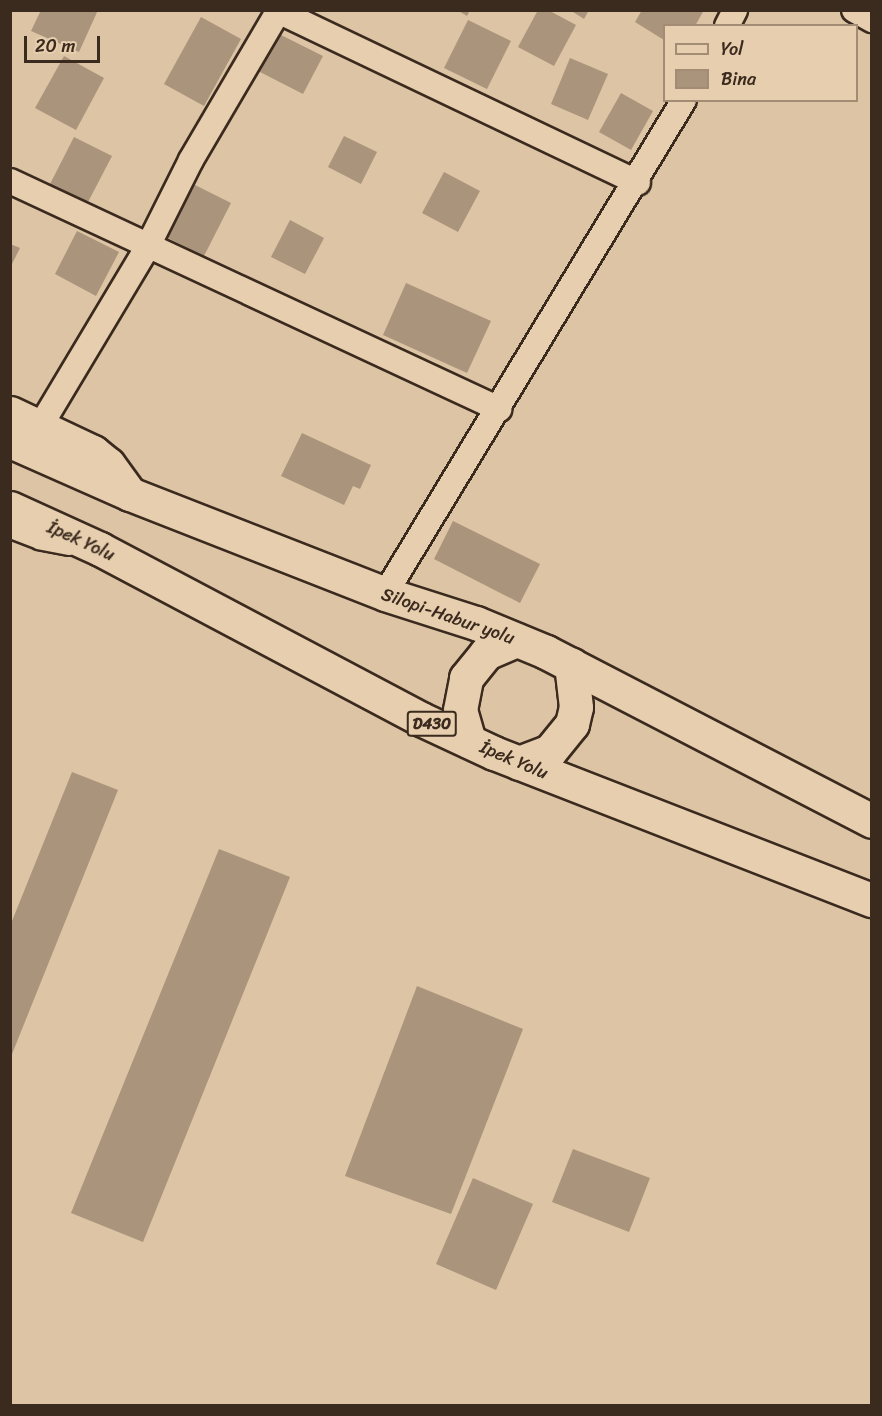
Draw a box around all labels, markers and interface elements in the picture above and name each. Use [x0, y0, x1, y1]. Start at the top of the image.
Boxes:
scale bar [27, 24, 104, 62]
legend [663, 24, 858, 102]
text: 20 m [35, 30, 75, 62]
text: Yol [721, 33, 743, 65]
text: Bina [721, 63, 756, 95]
street label: İpek Yolu [44, 516, 118, 566]
street label: Silopi-Habur yolu [378, 583, 518, 649]
road number: D430 [406, 711, 458, 737]
street label: İpek Yolu [477, 736, 551, 784]

